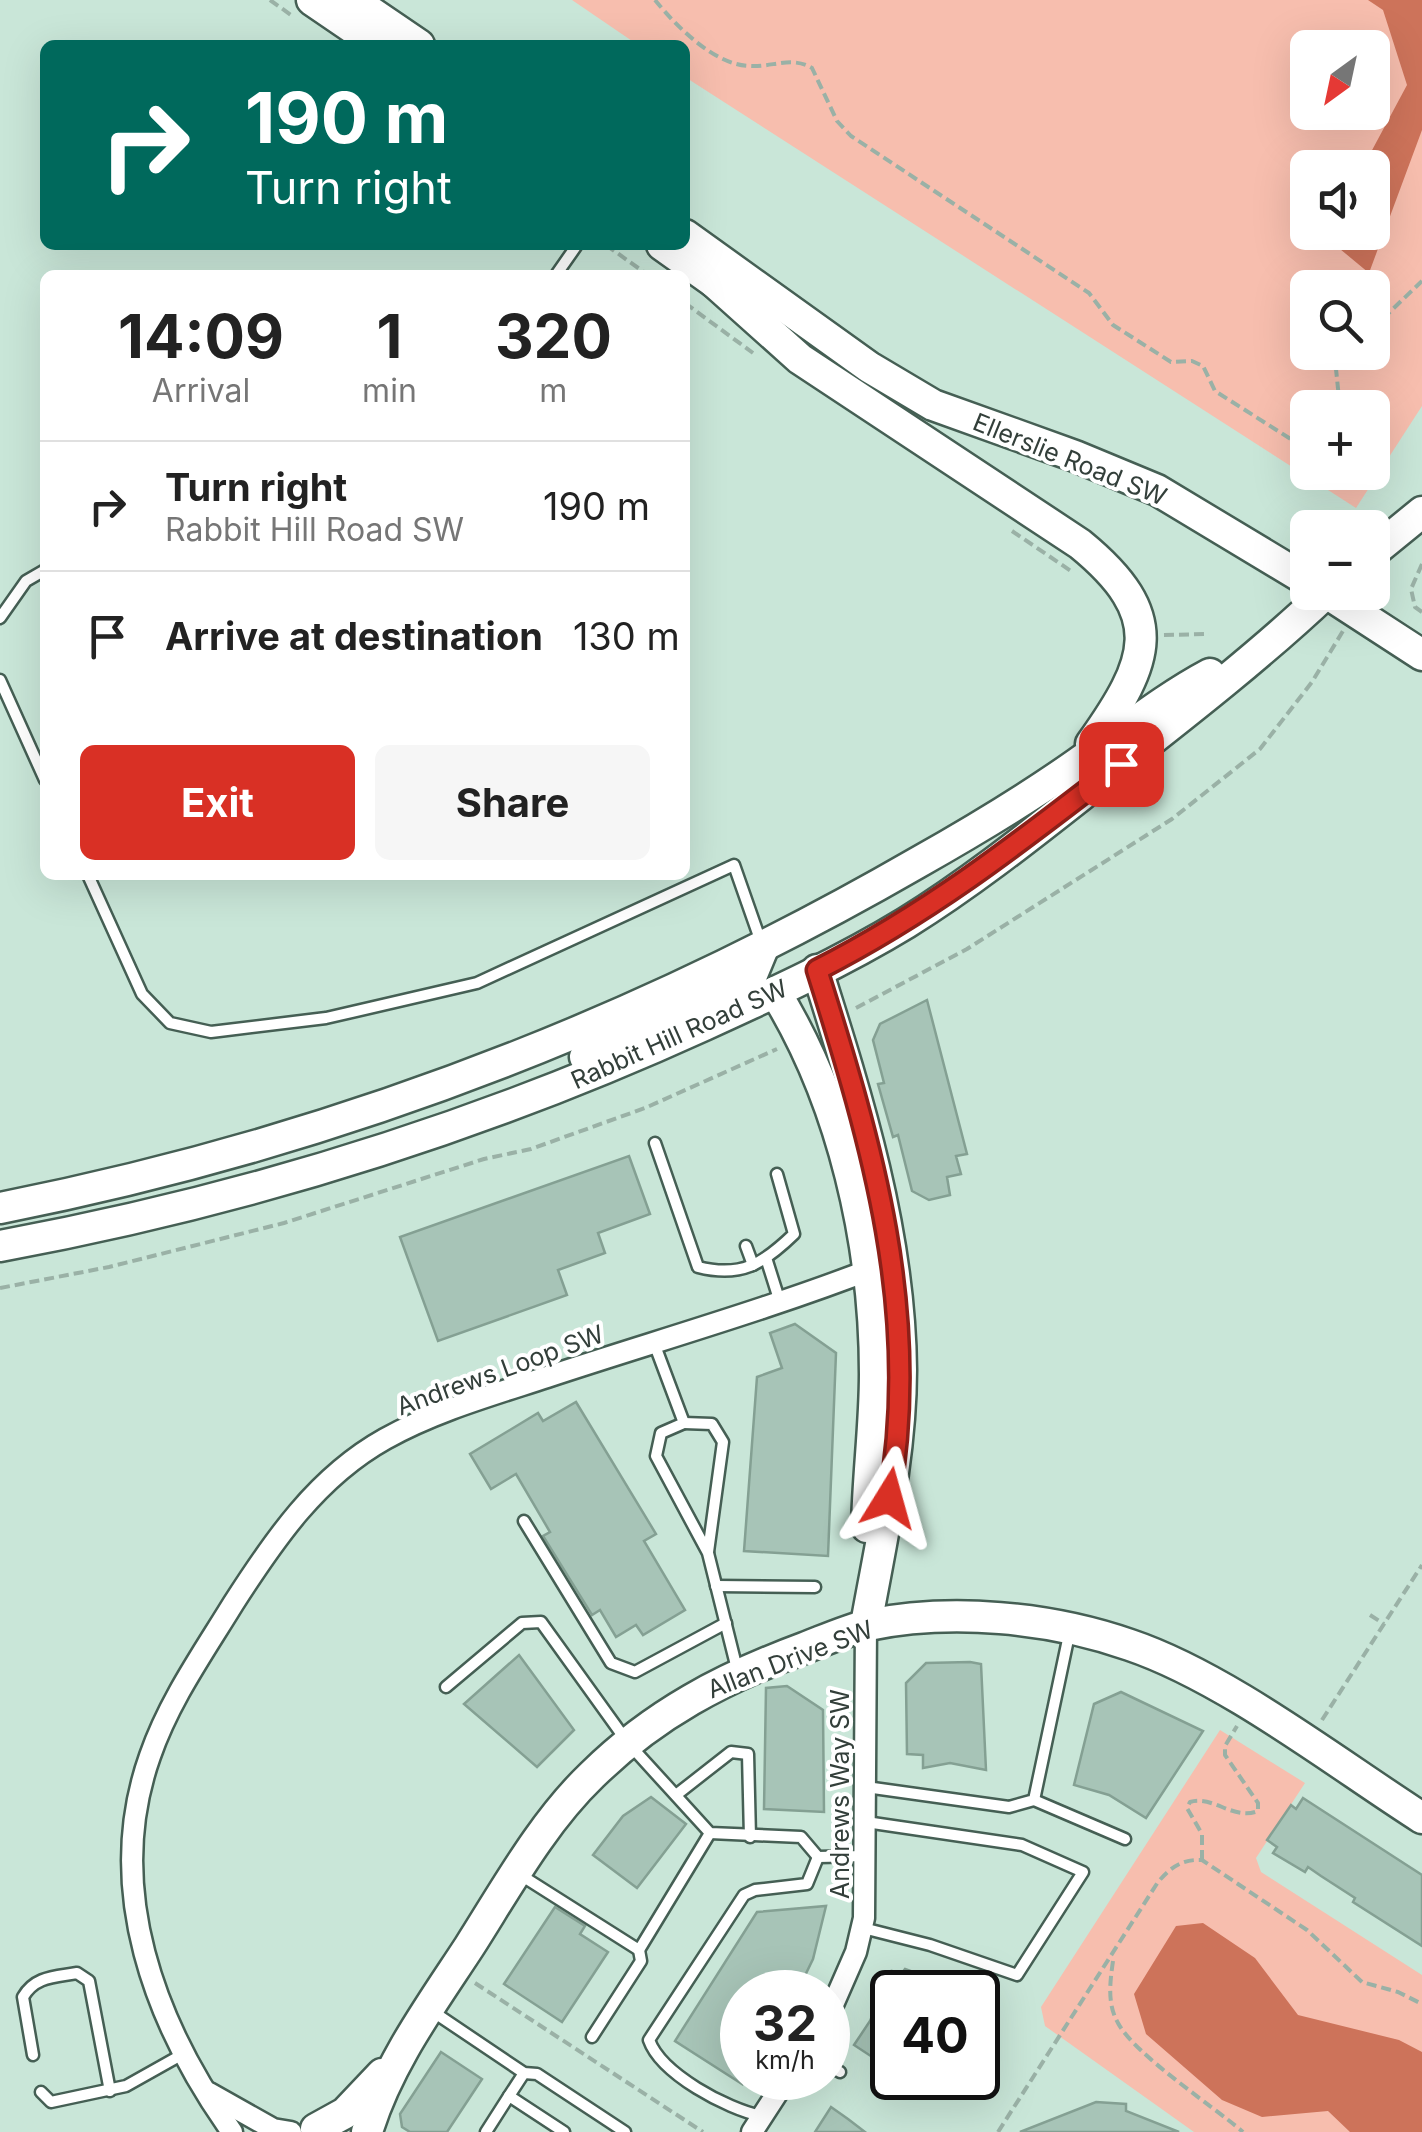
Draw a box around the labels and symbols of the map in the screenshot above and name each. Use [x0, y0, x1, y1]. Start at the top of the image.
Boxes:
north arrow [1290, 30, 1390, 130]
street label: Ellerslie Road SW [969, 406, 1171, 512]
pin [1079, 722, 1164, 807]
street label: Rabbit Hill Road SW [566, 973, 792, 1095]
street label: Andrews Loop SW [392, 1319, 608, 1421]
position arrow [837, 1446, 941, 1550]
street label: Allan Drive SW [703, 1614, 877, 1704]
street label: Andrews Way SW [825, 1689, 855, 1899]
speed limit sign: 40 [870, 1970, 1000, 2100]

